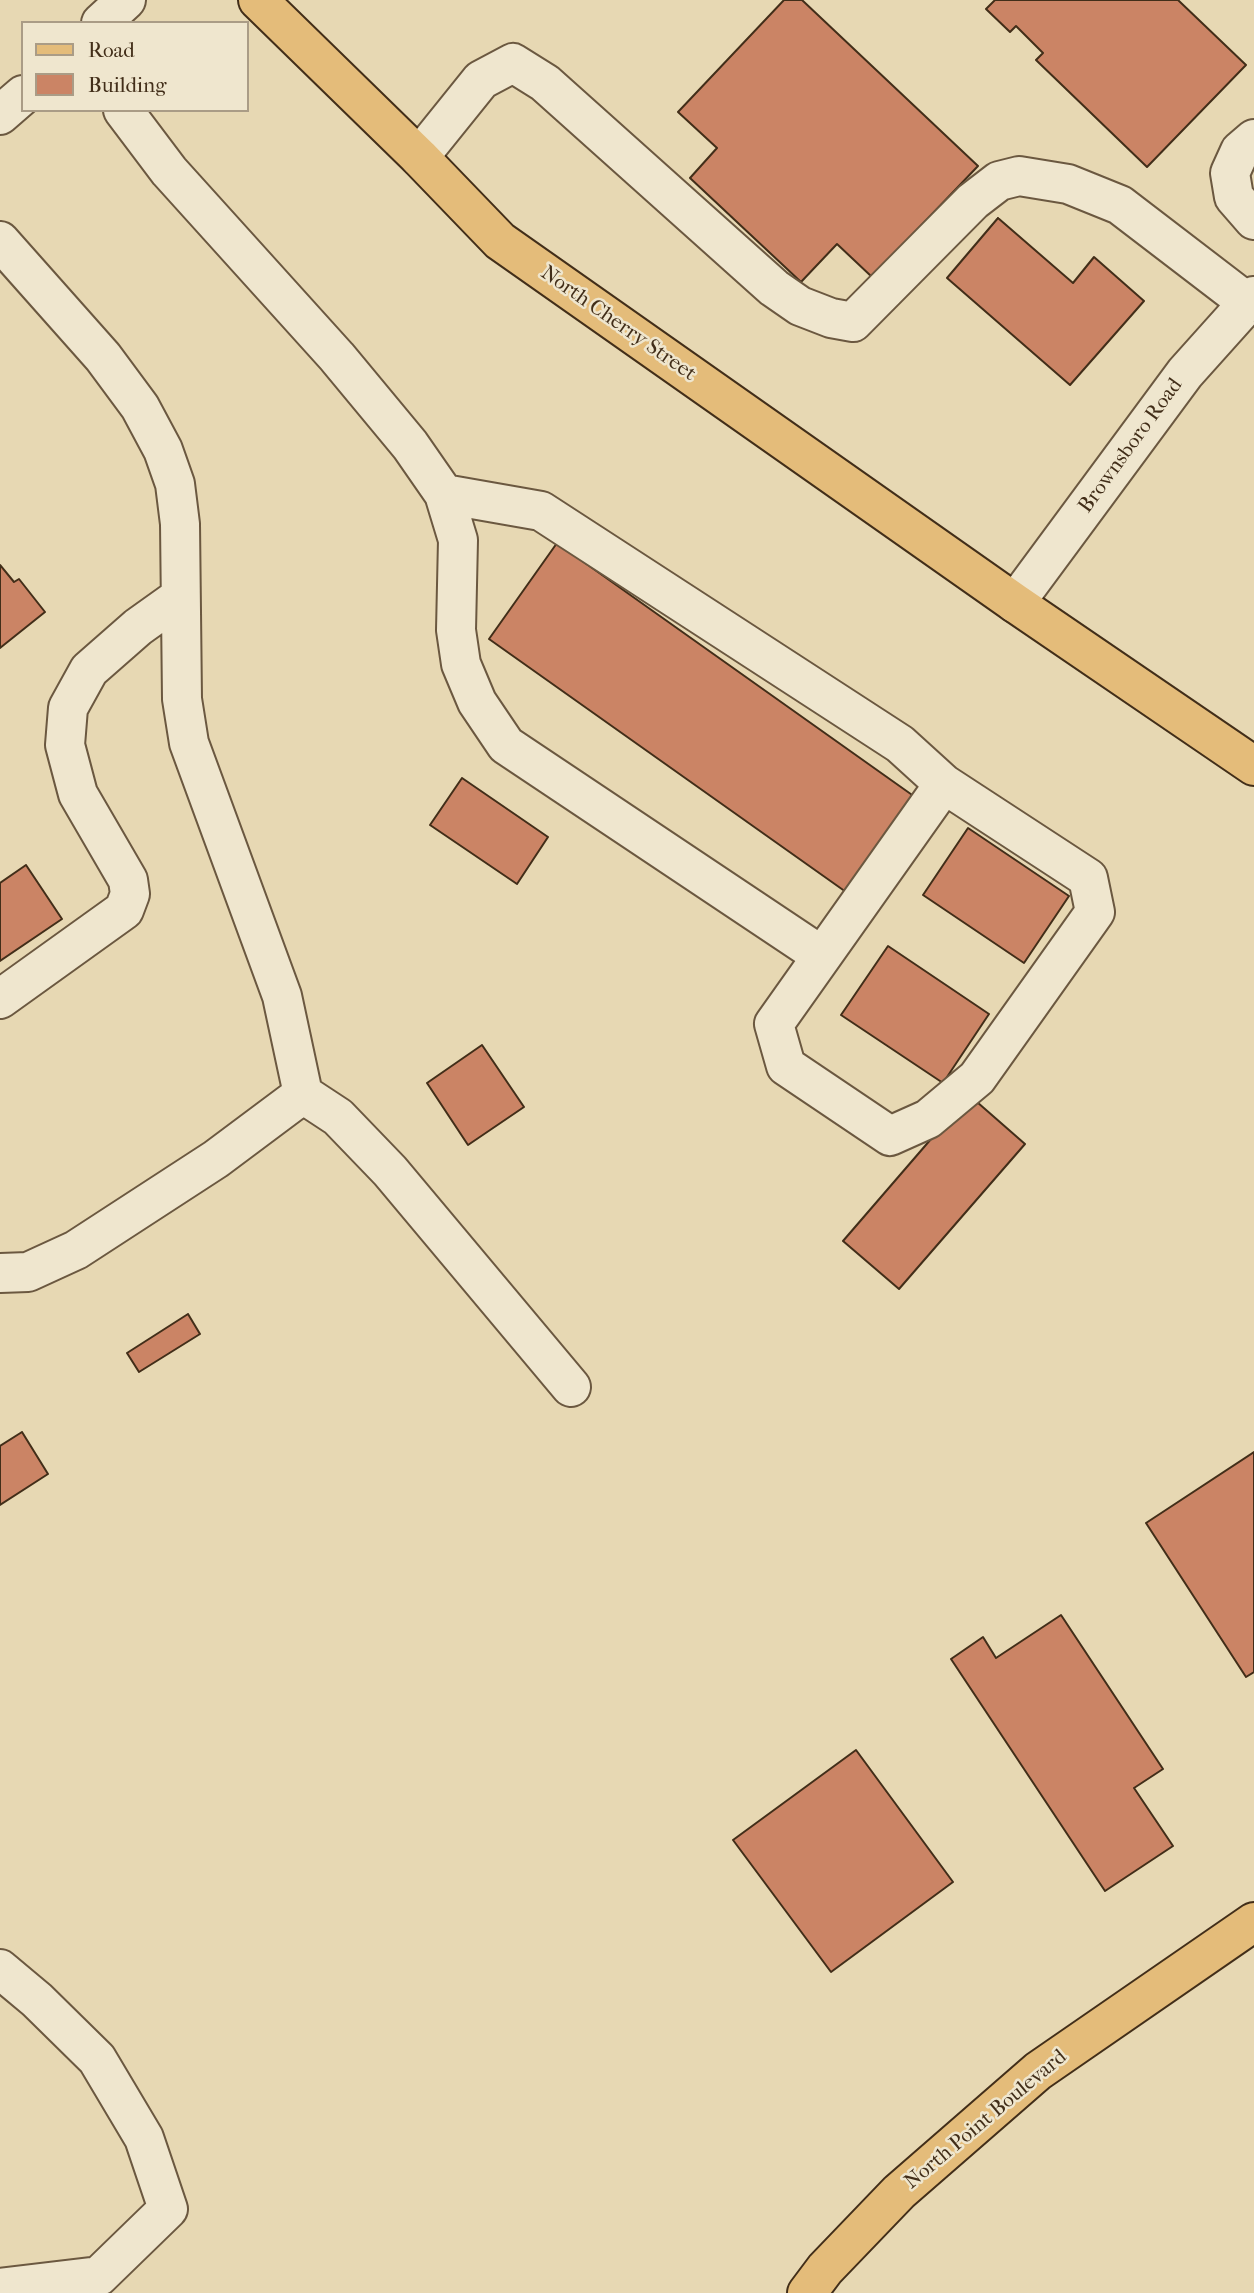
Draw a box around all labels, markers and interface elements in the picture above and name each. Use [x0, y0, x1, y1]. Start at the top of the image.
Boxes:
legend [21, 21, 248, 112]
text: Road [88, 38, 135, 62]
text: Building [88, 73, 166, 97]
street label: North Cherry Street [535, 261, 701, 387]
street label: Brownsboro Road [1074, 374, 1188, 518]
street label: North Point Boulevard [900, 2045, 1072, 2195]

